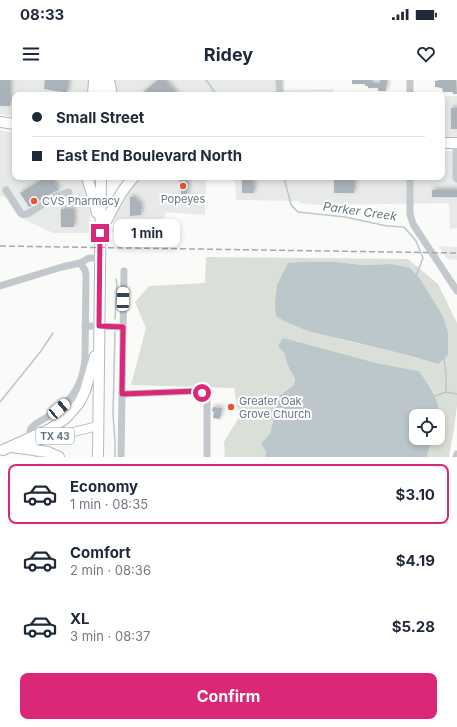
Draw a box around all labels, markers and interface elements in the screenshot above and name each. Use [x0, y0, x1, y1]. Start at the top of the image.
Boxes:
text: 08:33 [20, 5, 64, 24]
icon: menu [20, 43, 42, 65]
icon: heart [415, 43, 437, 65]
text: Ridey [204, 44, 253, 65]
text: Small Street [56, 108, 144, 127]
text: East End Boulevard North [56, 146, 242, 165]
marker: Popeyes [178, 181, 188, 191]
place label: Popeyes [161, 192, 206, 206]
place label: CVS Pharmacy [42, 194, 120, 208]
marker: CVS Pharmacy [29, 196, 39, 206]
water label: Parker Creek [322, 198, 398, 224]
callout: 1 min [114, 219, 180, 247]
route end [91, 224, 109, 242]
text: 1 min [131, 225, 163, 241]
car [117, 287, 129, 311]
route start [193, 384, 211, 402]
place label: Greater Oak Grove Church [239, 394, 311, 421]
car [46, 397, 72, 421]
marker: Greater Oak Grove Church [226, 402, 236, 412]
map controls [409, 409, 445, 445]
button: locate [409, 409, 445, 445]
road number: TX 43 [36, 428, 74, 444]
icon: car [22, 476, 58, 512]
text: Economy [70, 477, 138, 496]
text: $3.10 [396, 485, 435, 504]
text: 1 min · 08:35 [70, 496, 148, 512]
icon: car [22, 542, 58, 578]
text: Comfort [70, 543, 131, 562]
text: $4.19 [396, 551, 435, 570]
text: 2 min · 08:36 [70, 562, 151, 578]
icon: car [22, 608, 58, 644]
text: XL [70, 609, 90, 628]
text: $5.28 [392, 617, 435, 636]
text: 3 min · 08:37 [70, 628, 150, 644]
button: Confirm [20, 673, 437, 719]

